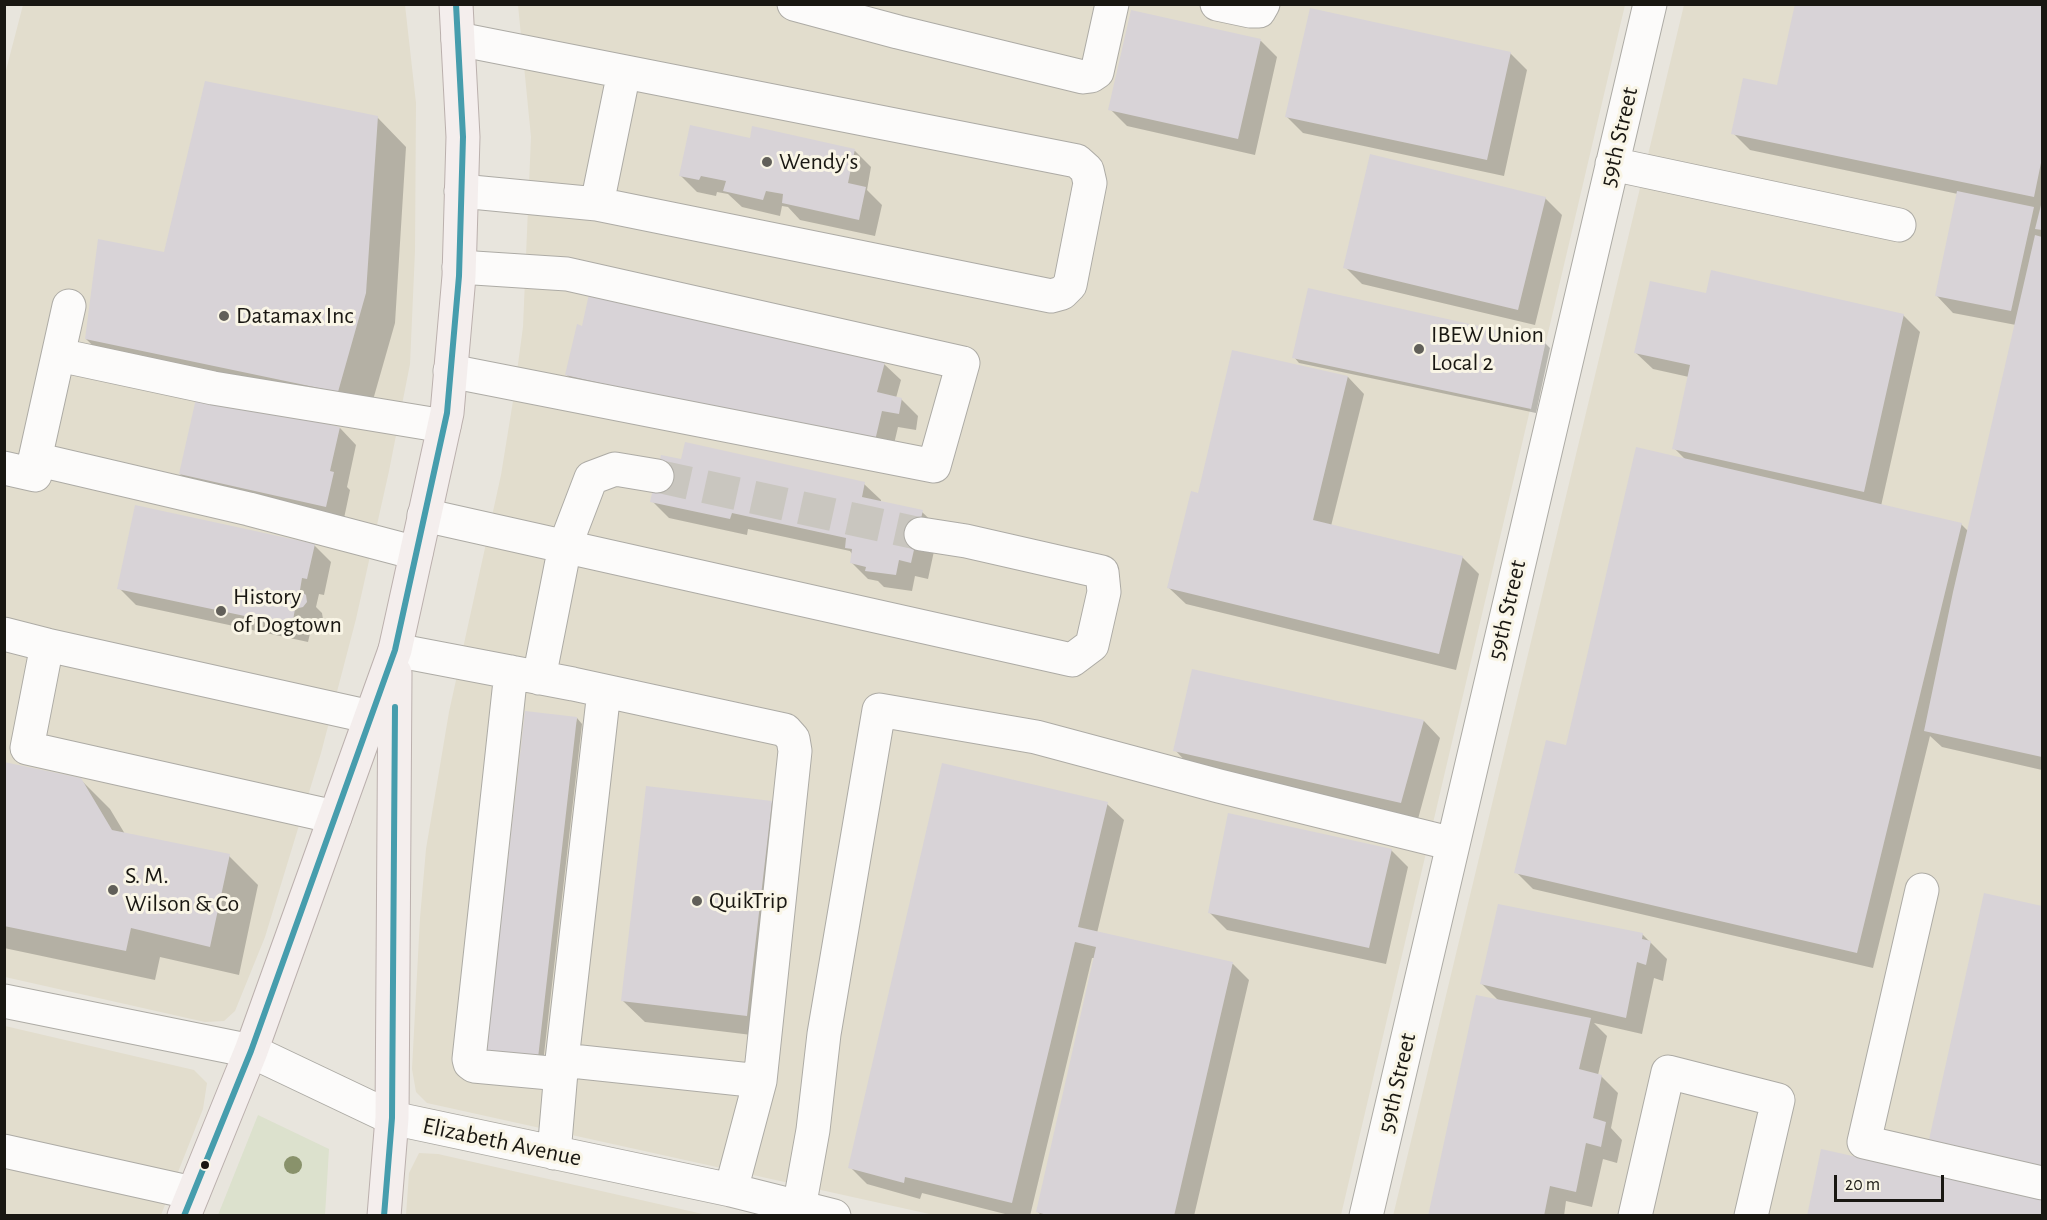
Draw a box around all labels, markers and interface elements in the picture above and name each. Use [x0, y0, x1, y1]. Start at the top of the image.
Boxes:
street label: 59th Street [1594, 84, 1644, 190]
place label: Wendy's [779, 148, 858, 176]
marker: Wendy's [760, 155, 774, 169]
place label: Datamax Inc [236, 302, 354, 330]
marker: Datamax Inc [217, 309, 231, 323]
place label: IBEW Union Local 2 [1431, 321, 1544, 377]
marker: IBEW Union Local 2 [1412, 342, 1426, 356]
street label: 59th Street [1482, 557, 1532, 663]
place label: History of Dogtown [233, 583, 342, 639]
marker: History of Dogtown [214, 604, 228, 618]
place label: S. M. Wilson & Co [125, 862, 239, 918]
marker: S. M. Wilson & Co [106, 883, 120, 897]
place label: QuikTrip [709, 887, 788, 915]
marker: QuikTrip [690, 894, 704, 908]
street label: 59th Street [1372, 1030, 1422, 1136]
street label: Elizabeth Avenue [420, 1111, 584, 1173]
unlabelled marker [199, 1159, 211, 1171]
scale bar [1837, 1163, 1946, 1201]
text: 20 m [1845, 1176, 1880, 1194]

